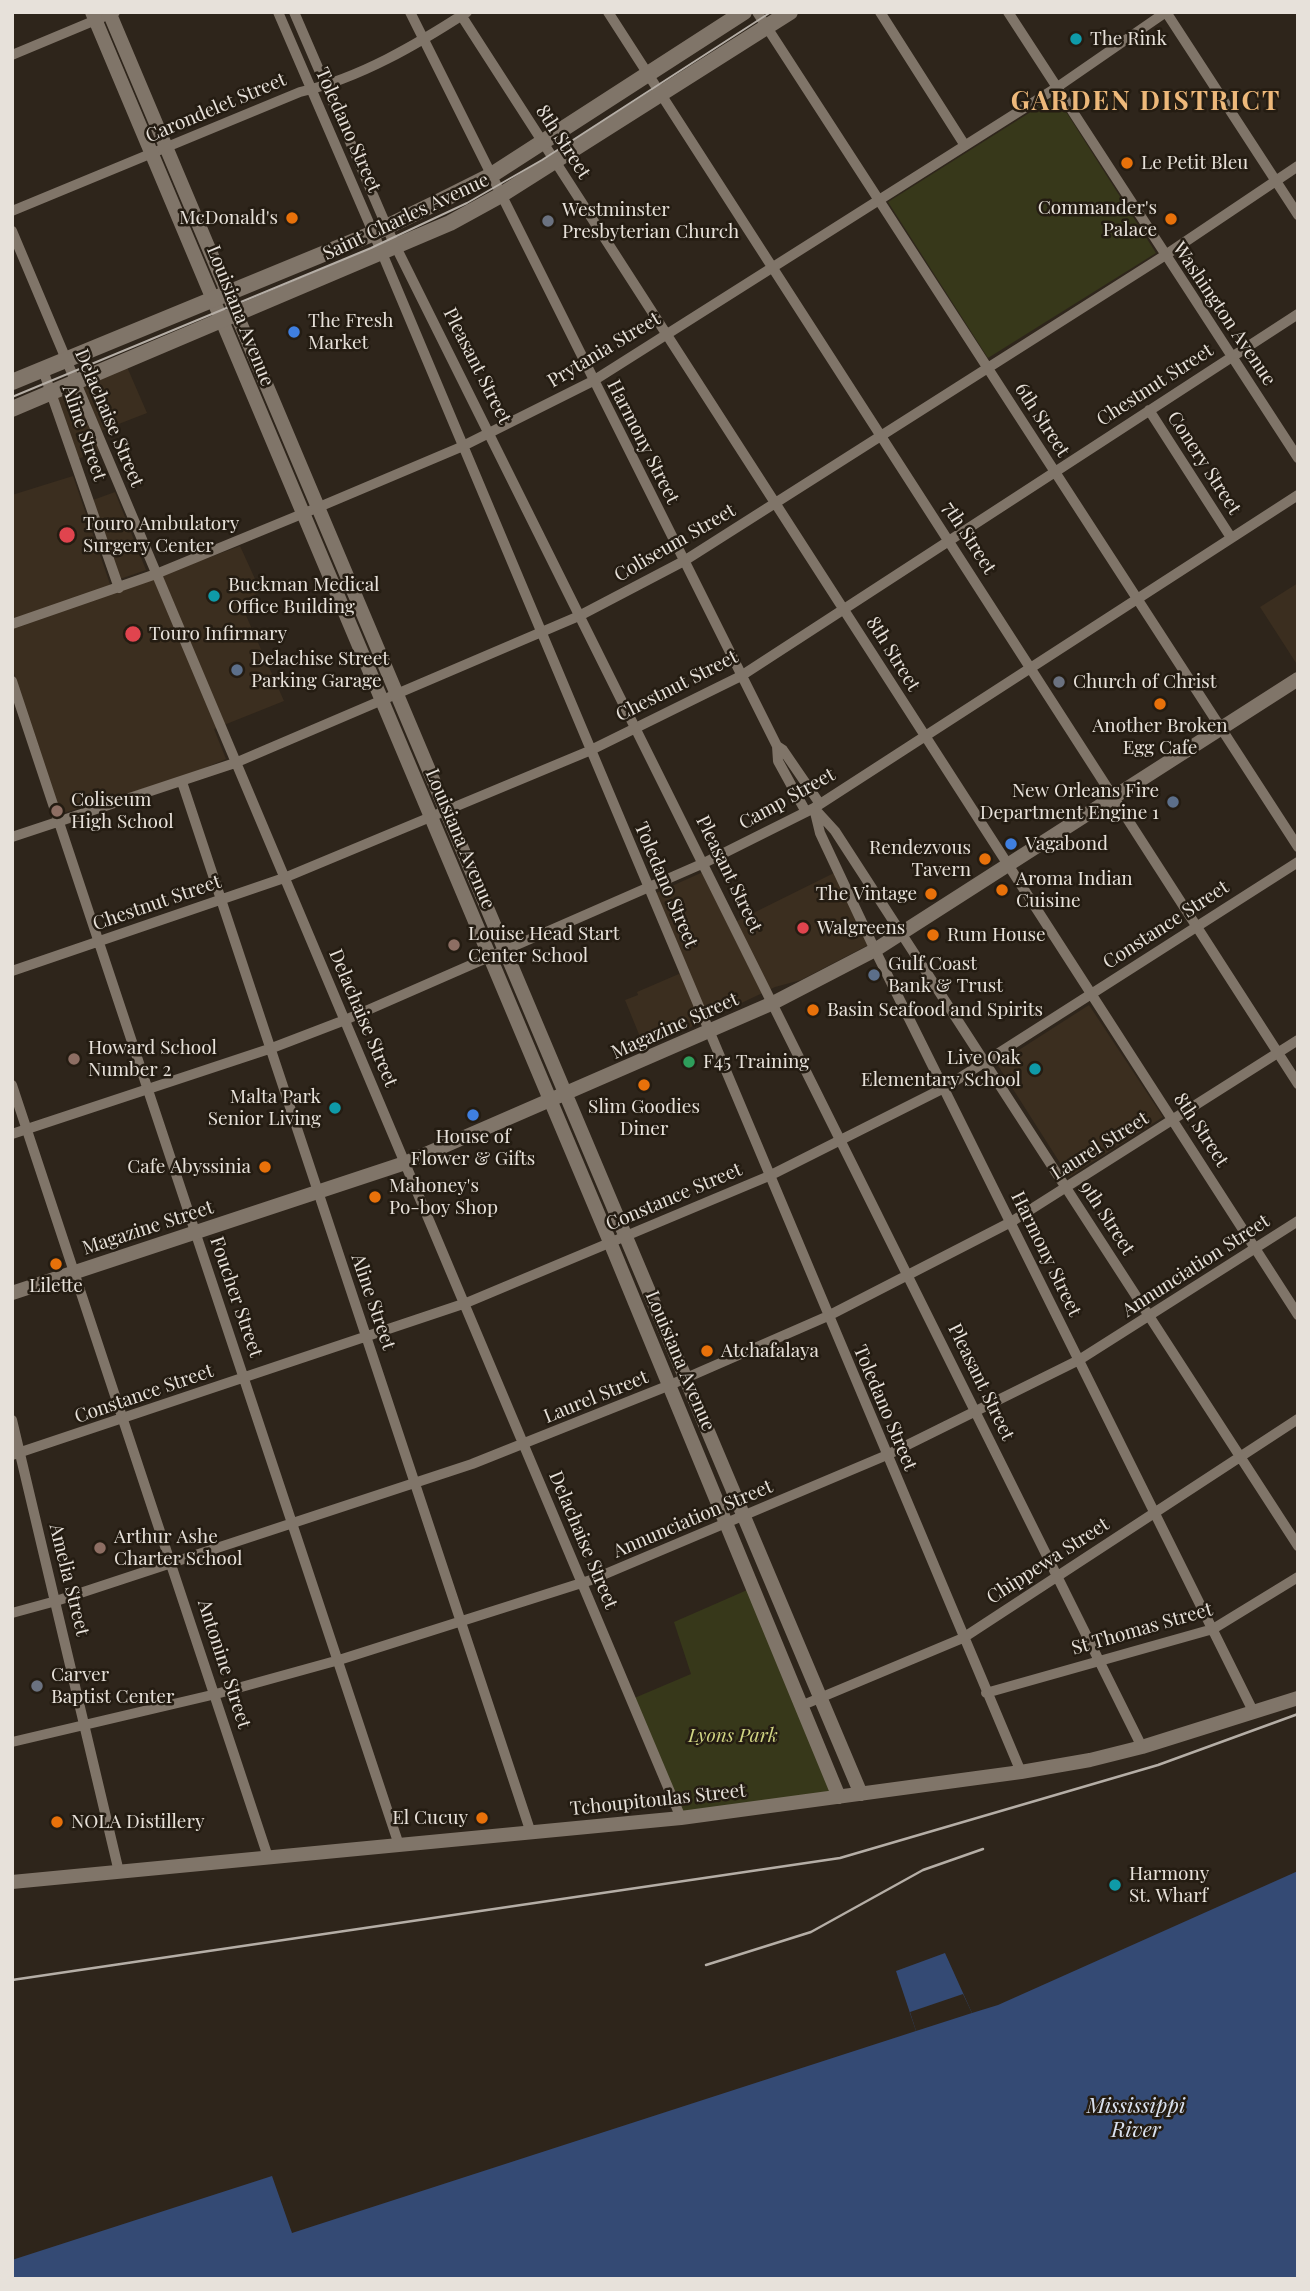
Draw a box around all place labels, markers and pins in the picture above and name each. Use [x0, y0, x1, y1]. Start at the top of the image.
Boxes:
place label: The Rink [1090, 28, 1167, 50]
marker: The Rink [1068, 31, 1084, 47]
place label: Le Petit Bleu [1141, 152, 1248, 174]
marker: Le Petit Bleu [1119, 155, 1135, 171]
place label: Commander's Palace [1038, 197, 1157, 241]
place label: Westminster Presbyterian Church [562, 199, 739, 243]
place label: McDonald's [179, 207, 278, 229]
marker: McDonald's [284, 210, 300, 226]
marker: Commander's Palace [1163, 211, 1179, 227]
marker: Westminster Presbyterian Church [540, 213, 556, 229]
place label: The Fresh Market [308, 310, 393, 354]
marker: The Fresh Market [286, 324, 302, 340]
place label: Touro Ambulatory Surgery Center [83, 513, 239, 557]
marker: Touro Ambulatory Surgery Center [57, 525, 77, 545]
place label: Buckman Medical Office Building [228, 574, 380, 618]
marker: Buckman Medical Office Building [206, 588, 222, 604]
place label: Touro Infirmary [149, 623, 287, 645]
marker: Touro Infirmary [123, 624, 143, 644]
place label: Delachise Street Parking Garage [251, 648, 389, 692]
marker: Delachise Street Parking Garage [229, 662, 245, 678]
place label: Church of Christ [1073, 671, 1216, 693]
marker: Church of Christ [1051, 674, 1067, 690]
marker: Another Broken Egg Cafe [1152, 696, 1168, 712]
place label: Another Broken Egg Cafe [1092, 715, 1228, 759]
place label: New Orleans Fire Department Engine 1 [980, 780, 1159, 824]
place label: Coliseum High School [71, 789, 174, 833]
marker: New Orleans Fire Department Engine 1 [1165, 794, 1181, 810]
marker: Coliseum High School [49, 803, 65, 819]
place label: Vagabond [1025, 833, 1108, 855]
marker: Vagabond [1003, 836, 1019, 852]
place label: Rendezvous Tavern [869, 837, 971, 881]
marker: Rendezvous Tavern [977, 851, 993, 867]
place label: Aroma Indian Cuisine [1016, 868, 1133, 912]
marker: Aroma Indian Cuisine [994, 882, 1010, 898]
place label: The Vintage [816, 883, 917, 905]
marker: The Vintage [923, 886, 939, 902]
place label: Walgreens [817, 917, 905, 939]
marker: Walgreens [795, 920, 811, 936]
place label: Louise Head Start Center School [468, 923, 620, 967]
place label: Rum House [947, 924, 1046, 946]
marker: Rum House [925, 927, 941, 943]
marker: Louise Head Start Center School [446, 937, 462, 953]
place label: Gulf Coast Bank & Trust [888, 953, 1003, 997]
marker: Gulf Coast Bank & Trust [866, 967, 882, 983]
place label: Basin Seafood and Spirits [827, 999, 1043, 1021]
marker: Basin Seafood and Spirits [805, 1002, 821, 1018]
place label: Howard School Number 2 [88, 1037, 217, 1081]
place label: Live Oak Elementary School [861, 1047, 1021, 1091]
marker: Howard School Number 2 [66, 1051, 82, 1067]
place label: F45 Training [703, 1051, 809, 1073]
marker: F45 Training [681, 1054, 697, 1070]
marker: Live Oak Elementary School [1027, 1061, 1043, 1077]
marker: Slim Goodies Diner [636, 1077, 652, 1093]
place label: Malta Park Senior Living [208, 1086, 321, 1130]
place label: Slim Goodies Diner [588, 1096, 700, 1140]
marker: Malta Park Senior Living [327, 1100, 343, 1116]
marker: House of Flower & Gifts [465, 1107, 481, 1123]
place label: House of Flower & Gifts [411, 1126, 535, 1170]
place label: Cafe Abyssinia [127, 1156, 251, 1178]
marker: Cafe Abyssinia [257, 1159, 273, 1175]
place label: Mahoney's Po-boy Shop [389, 1175, 498, 1219]
marker: Mahoney's Po-boy Shop [367, 1189, 383, 1205]
marker: Lilette [48, 1256, 64, 1272]
place label: Lilette [29, 1275, 83, 1297]
place label: Atchafalaya [721, 1340, 819, 1362]
marker: Atchafalaya [699, 1343, 715, 1359]
place label: Arthur Ashe Charter School [114, 1526, 242, 1570]
marker: Arthur Ashe Charter School [92, 1540, 108, 1556]
place label: Carver Baptist Center [51, 1664, 174, 1708]
marker: Carver Baptist Center [29, 1678, 45, 1694]
place label: El Cucuy [392, 1807, 468, 1829]
marker: El Cucuy [474, 1810, 490, 1826]
place label: NOLA Distillery [71, 1811, 204, 1833]
marker: NOLA Distillery [49, 1814, 65, 1830]
place label: Harmony St. Wharf [1129, 1863, 1209, 1907]
marker: Harmony St. Wharf [1107, 1877, 1123, 1893]

